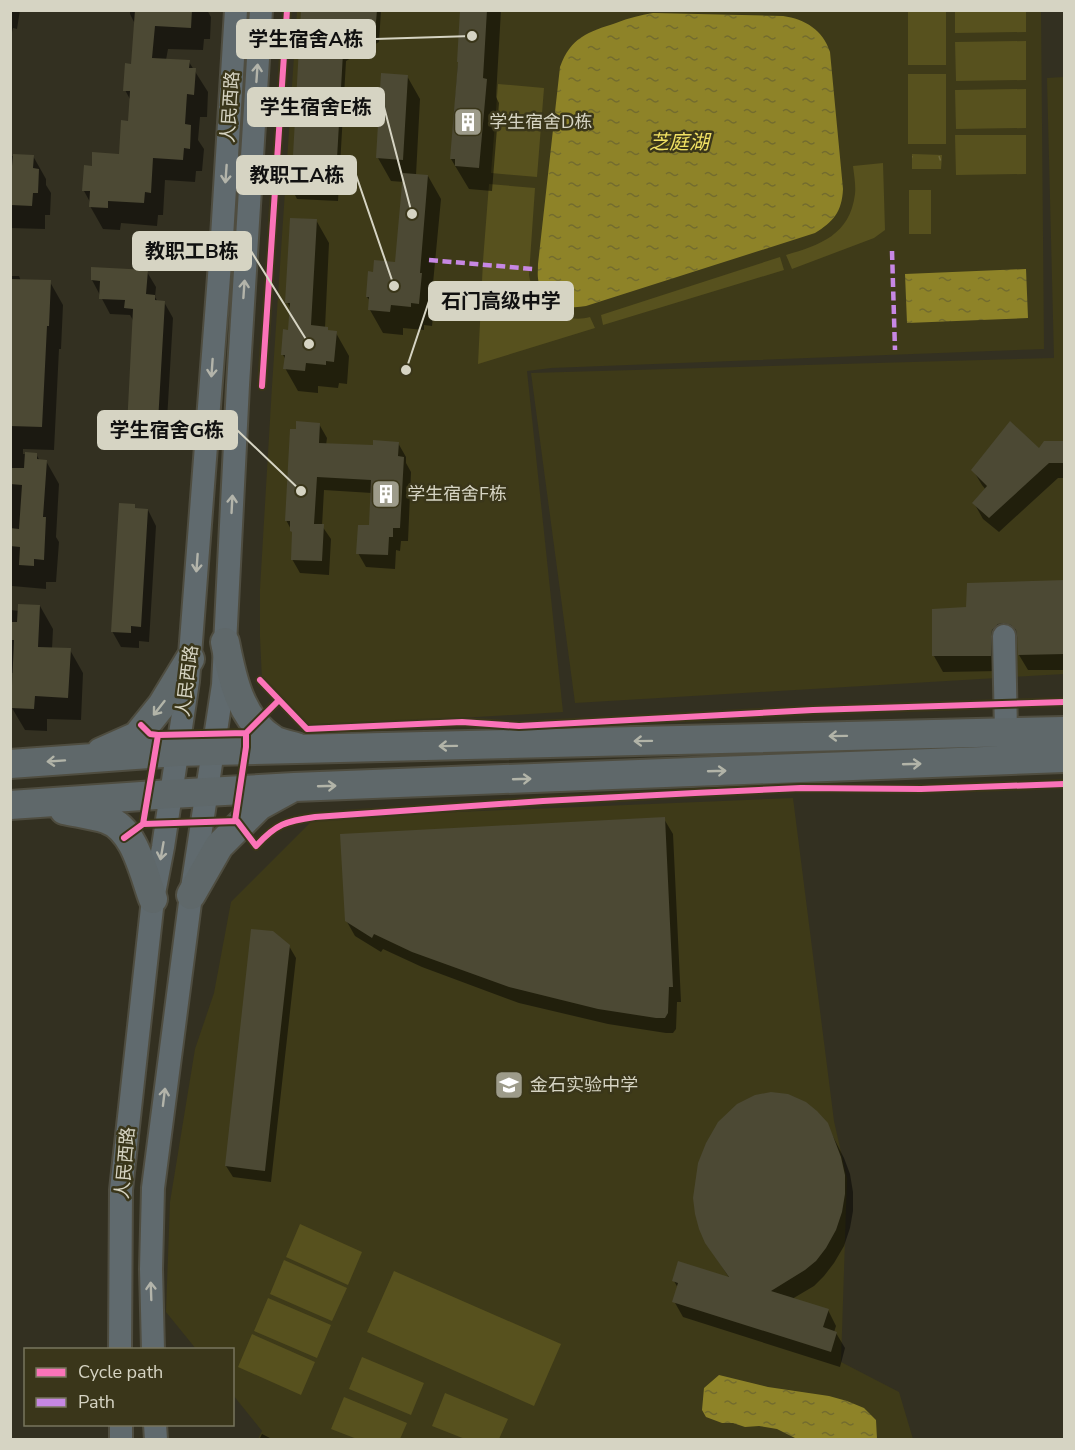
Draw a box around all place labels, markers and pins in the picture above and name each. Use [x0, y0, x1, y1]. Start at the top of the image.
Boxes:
callout: 学生宿舍A栋 [237, 20, 375, 58]
callout: 学生宿舍E栋 [248, 88, 384, 126]
building icon: 学生宿舍D栋 [452, 106, 484, 138]
place label: 学生宿舍D栋 [489, 110, 592, 134]
callout: 教职工A栋 [237, 156, 356, 194]
callout: 教职工B栋 [133, 232, 251, 270]
callout: 石门高级中学 [429, 282, 573, 320]
callout: 学生宿舍G栋 [98, 411, 237, 449]
building icon: 学生宿舍F栋 [370, 478, 402, 510]
place label: 学生宿舍F栋 [407, 482, 507, 506]
school or university icon: 金石实验中学 [493, 1069, 525, 1101]
place label: 金石实验中学 [530, 1073, 638, 1097]

